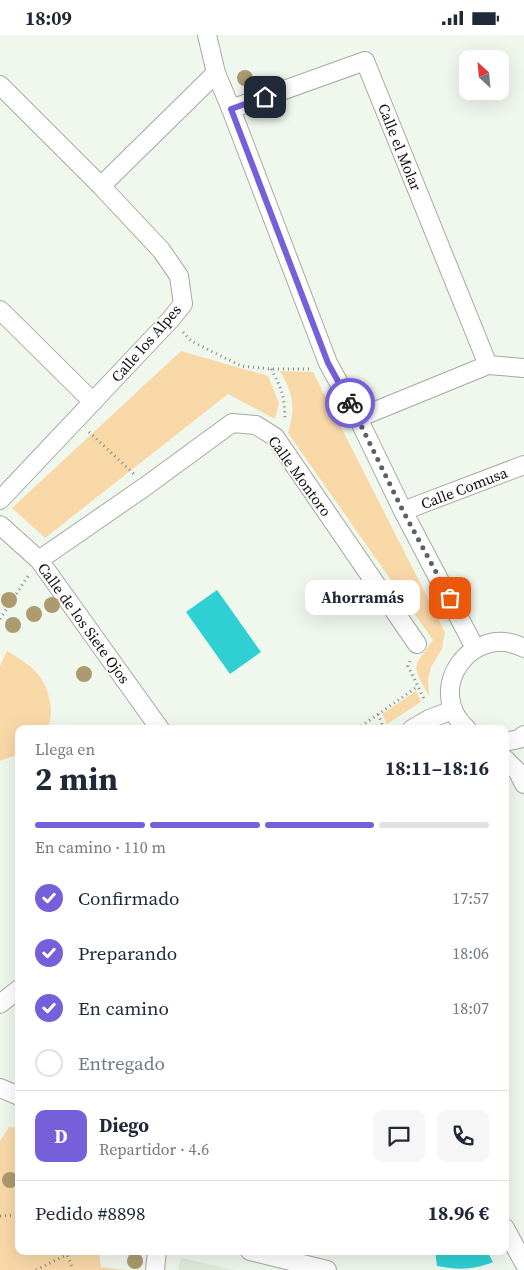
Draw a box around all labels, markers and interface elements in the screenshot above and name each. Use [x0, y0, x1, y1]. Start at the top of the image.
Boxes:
text: 18:09 [25, 5, 72, 31]
north arrow [459, 50, 509, 100]
map controls [459, 50, 509, 100]
pin [244, 76, 286, 118]
icon: home [251, 83, 279, 111]
street label: Calle el Molar [373, 100, 427, 194]
street label: Calle los Alpes [106, 300, 186, 386]
courier [325, 378, 375, 428]
icon: bike [336, 389, 364, 417]
street label: Calle Montoro [264, 431, 336, 521]
street label: Calle Comusa [418, 462, 511, 514]
street label: Calle de los Siete Ojos [33, 558, 135, 688]
pin [429, 577, 471, 619]
callout: Ahorramás [305, 581, 420, 615]
icon: bag [436, 584, 464, 612]
text: Ahorramás [321, 586, 404, 608]
text: Llega en [35, 738, 95, 760]
text: 18:11–18:16 [385, 755, 489, 781]
text: 2 min [35, 757, 118, 801]
text: En camino · 110 m [35, 836, 166, 858]
icon: check [35, 884, 63, 912]
text: Confirmado [78, 885, 180, 911]
text: 17:57 [452, 887, 489, 909]
icon: check [35, 939, 63, 967]
text: Preparando [78, 940, 177, 966]
text: 18:06 [452, 942, 489, 964]
icon: check [35, 994, 63, 1022]
text: En camino [78, 995, 169, 1021]
text: 18:07 [452, 997, 489, 1019]
text: Entregado [78, 1050, 165, 1076]
button: chat [373, 1110, 425, 1162]
button: phone [437, 1110, 489, 1162]
text: Diego [99, 1112, 149, 1138]
text: D [54, 1123, 68, 1149]
text: Repartidor · 4.6 [99, 1138, 209, 1160]
text: Pedido #8898 [35, 1200, 146, 1226]
text: 18.96 € [428, 1200, 489, 1226]

